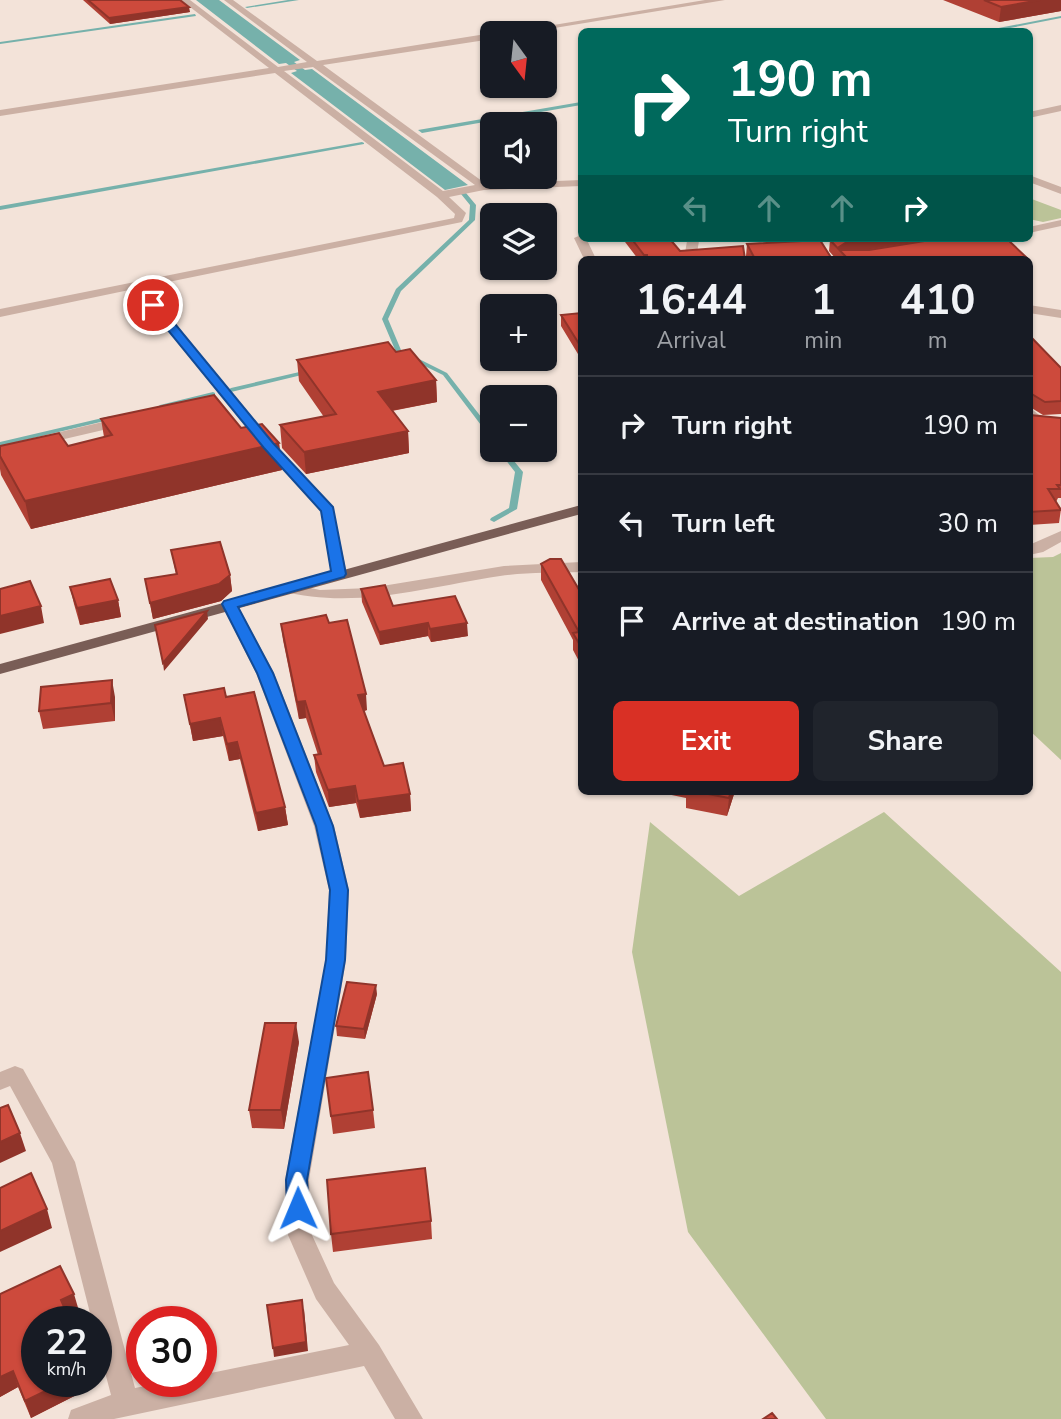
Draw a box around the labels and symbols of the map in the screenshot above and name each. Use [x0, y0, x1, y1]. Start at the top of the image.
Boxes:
north arrow [480, 21, 556, 98]
pin [123, 275, 183, 335]
position arrow [261, 1171, 335, 1245]
speed limit sign: 30 [126, 1306, 217, 1397]

